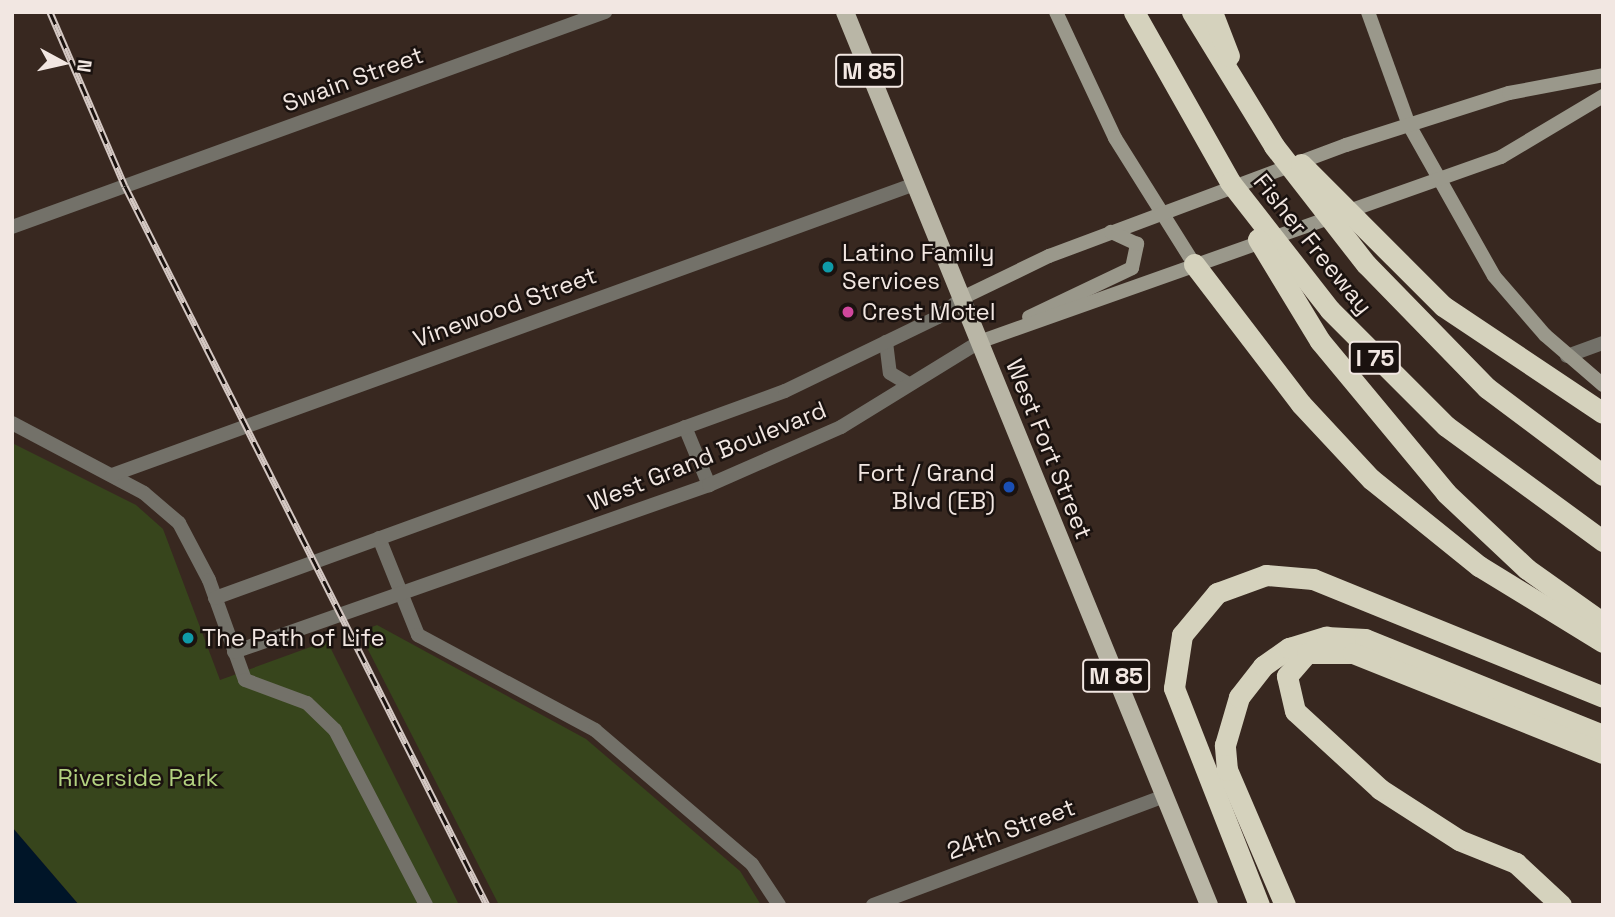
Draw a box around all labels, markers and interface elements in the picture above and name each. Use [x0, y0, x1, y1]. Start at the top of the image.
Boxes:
north arrow [28, 28, 98, 98]
street label: Swain Street [279, 40, 427, 118]
road number: M 85 [834, 52, 904, 90]
text: N [71, 58, 98, 74]
street label: Fisher Freeway [1248, 168, 1378, 320]
place label: Latino Family Services [842, 239, 994, 295]
marker: Latino Family Services [820, 259, 836, 275]
street label: Vinewood Street [409, 260, 601, 354]
place label: Crest Motel [862, 298, 996, 326]
marker: Crest Motel [840, 304, 856, 320]
road number: I 75 [1349, 338, 1401, 378]
street label: West Fort Street [1000, 355, 1098, 543]
street label: West Grand Boulevard [584, 395, 830, 517]
place label: Fort / Grand Blvd (EB) [858, 459, 995, 515]
marker: Fort / Grand Blvd (EB) [1001, 479, 1017, 495]
place label: The Path of Life [202, 624, 385, 652]
marker: The Path of Life [180, 630, 196, 646]
road number: M 85 [1081, 656, 1151, 696]
park label: Riverside Park [58, 764, 218, 792]
street label: 24th Street [943, 793, 1079, 865]

